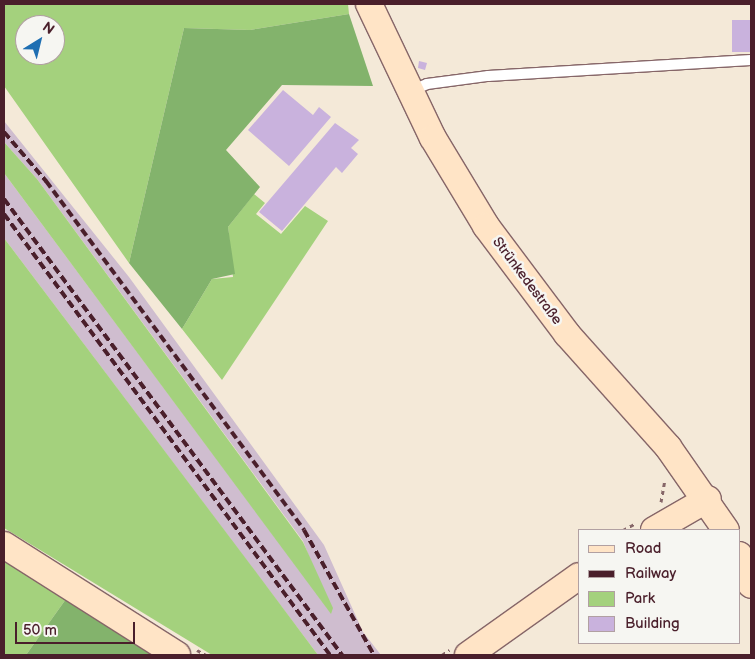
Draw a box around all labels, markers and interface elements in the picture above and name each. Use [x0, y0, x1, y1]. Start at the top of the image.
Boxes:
north arrow [15, 15, 65, 65]
text: N [39, 18, 58, 38]
street label: Strünkedestraße [489, 234, 565, 328]
legend [578, 529, 740, 644]
text: Road [625, 539, 661, 558]
text: Railway [625, 564, 676, 583]
text: Park [625, 589, 655, 608]
scale bar [18, 612, 138, 644]
text: Building [625, 614, 680, 633]
text: 50 m [23, 621, 57, 640]

